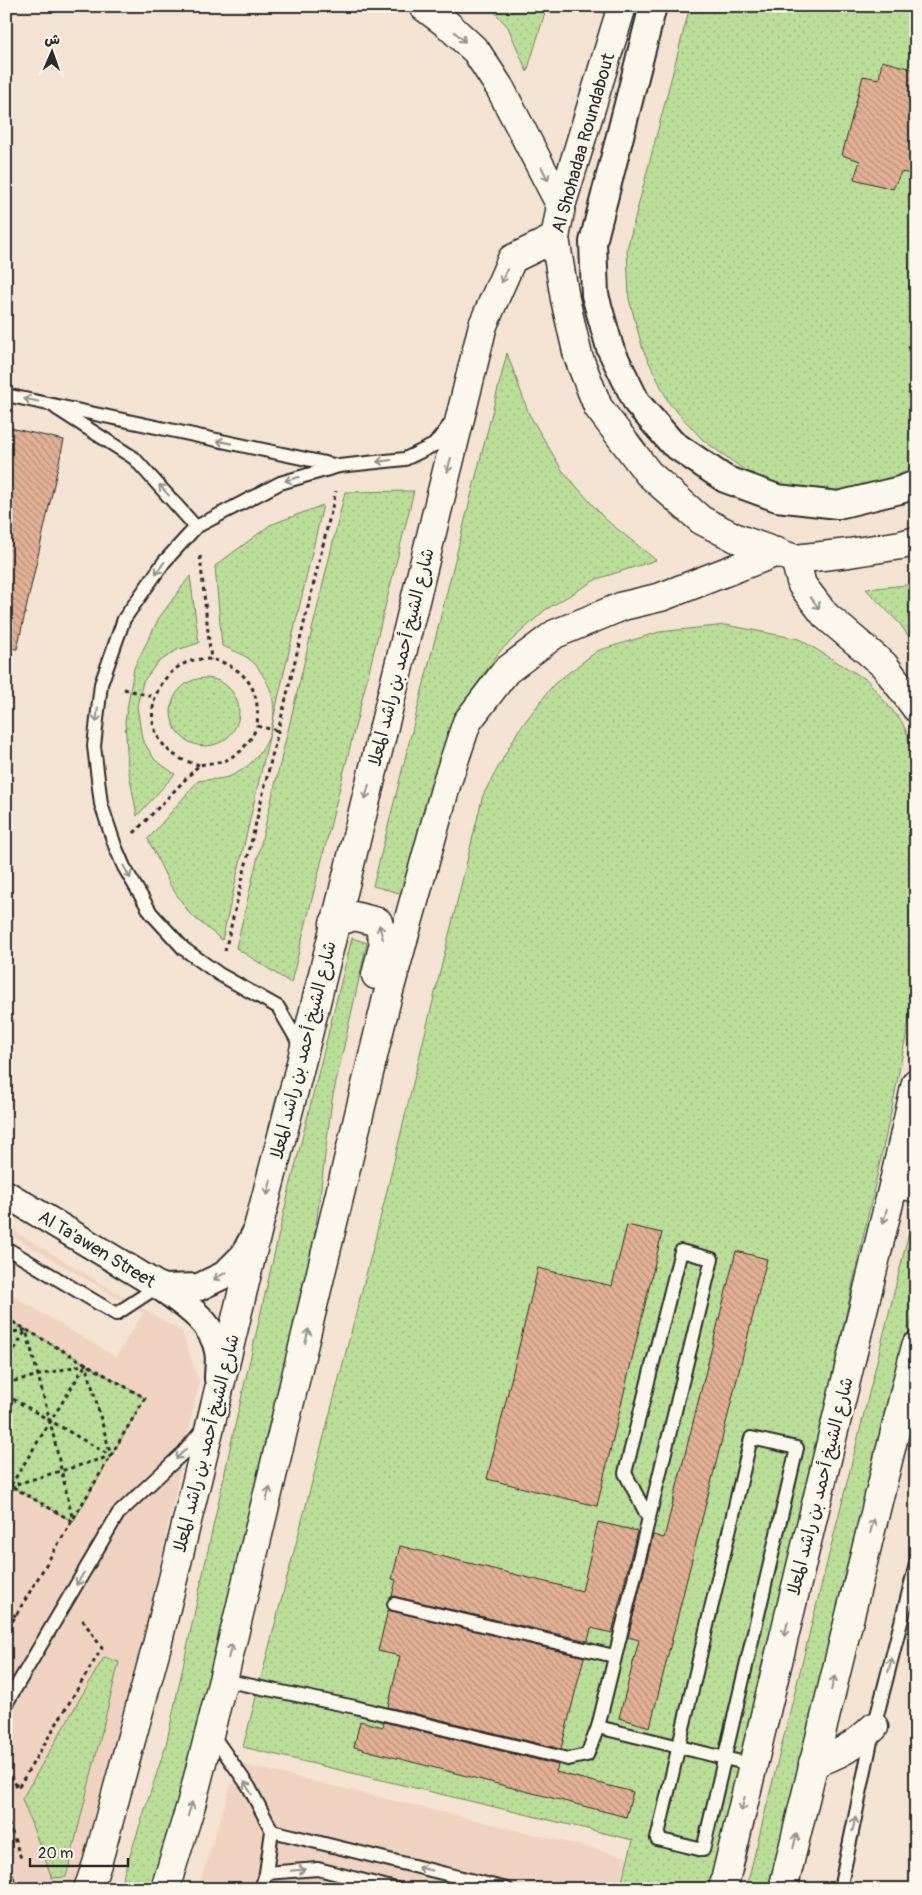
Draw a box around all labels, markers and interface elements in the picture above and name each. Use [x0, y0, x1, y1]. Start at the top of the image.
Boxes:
north arrow [28, 28, 78, 78]
text: ش [44, 31, 60, 48]
one-way arrow [454, 31, 467, 43]
street label: Al Shohadaa Roundabout [547, 50, 620, 236]
one-way arrow [540, 167, 550, 182]
one-way arrow [499, 268, 509, 283]
one-way arrow [24, 395, 40, 404]
one-way arrow [217, 437, 233, 446]
one-way arrow [376, 456, 392, 466]
one-way arrow [444, 456, 453, 472]
one-way arrow [285, 475, 301, 485]
one-way arrow [158, 484, 170, 497]
street label: شارع الشيخ أحمد بن راشد المعلا [363, 546, 440, 769]
one-way arrow [155, 561, 165, 575]
one-way arrow [810, 596, 821, 609]
one-way arrow [92, 707, 102, 723]
one-way arrow [362, 784, 371, 800]
one-way arrow [122, 865, 132, 879]
one-way arrow [376, 924, 385, 940]
street label: شارع الشيخ أحمد بن راشد المعلا [265, 939, 342, 1162]
one-way arrow [264, 1179, 273, 1195]
street label: Al Ta'awen Street [34, 1205, 160, 1294]
one-way arrow [880, 1207, 890, 1223]
one-way arrow [214, 1271, 228, 1281]
one-way arrow [303, 1328, 312, 1344]
street label: شارع الشيخ أحمد بن راشد المعلا [168, 1332, 245, 1555]
street label: شارع الشيخ أحمد بن راشد المعلا [782, 1375, 859, 1598]
one-way arrow [175, 1448, 187, 1461]
one-way arrow [264, 1486, 273, 1502]
one-way arrow [868, 1518, 877, 1534]
one-way arrow [74, 1572, 84, 1586]
one-way arrow [781, 1620, 790, 1636]
one-way arrow [226, 1644, 235, 1660]
one-way arrow [885, 1658, 895, 1674]
one-way arrow [829, 1676, 838, 1692]
one-way arrow [243, 1781, 253, 1795]
one-way arrow [738, 1795, 747, 1811]
one-way arrow [185, 1801, 195, 1817]
one-way arrow [850, 1816, 859, 1832]
one-way arrow [791, 1834, 800, 1850]
scale bar [30, 1835, 128, 1867]
text: 20 m [38, 1844, 73, 1863]
one-way arrow [418, 1864, 434, 1873]
one-way arrow [290, 1866, 306, 1875]

